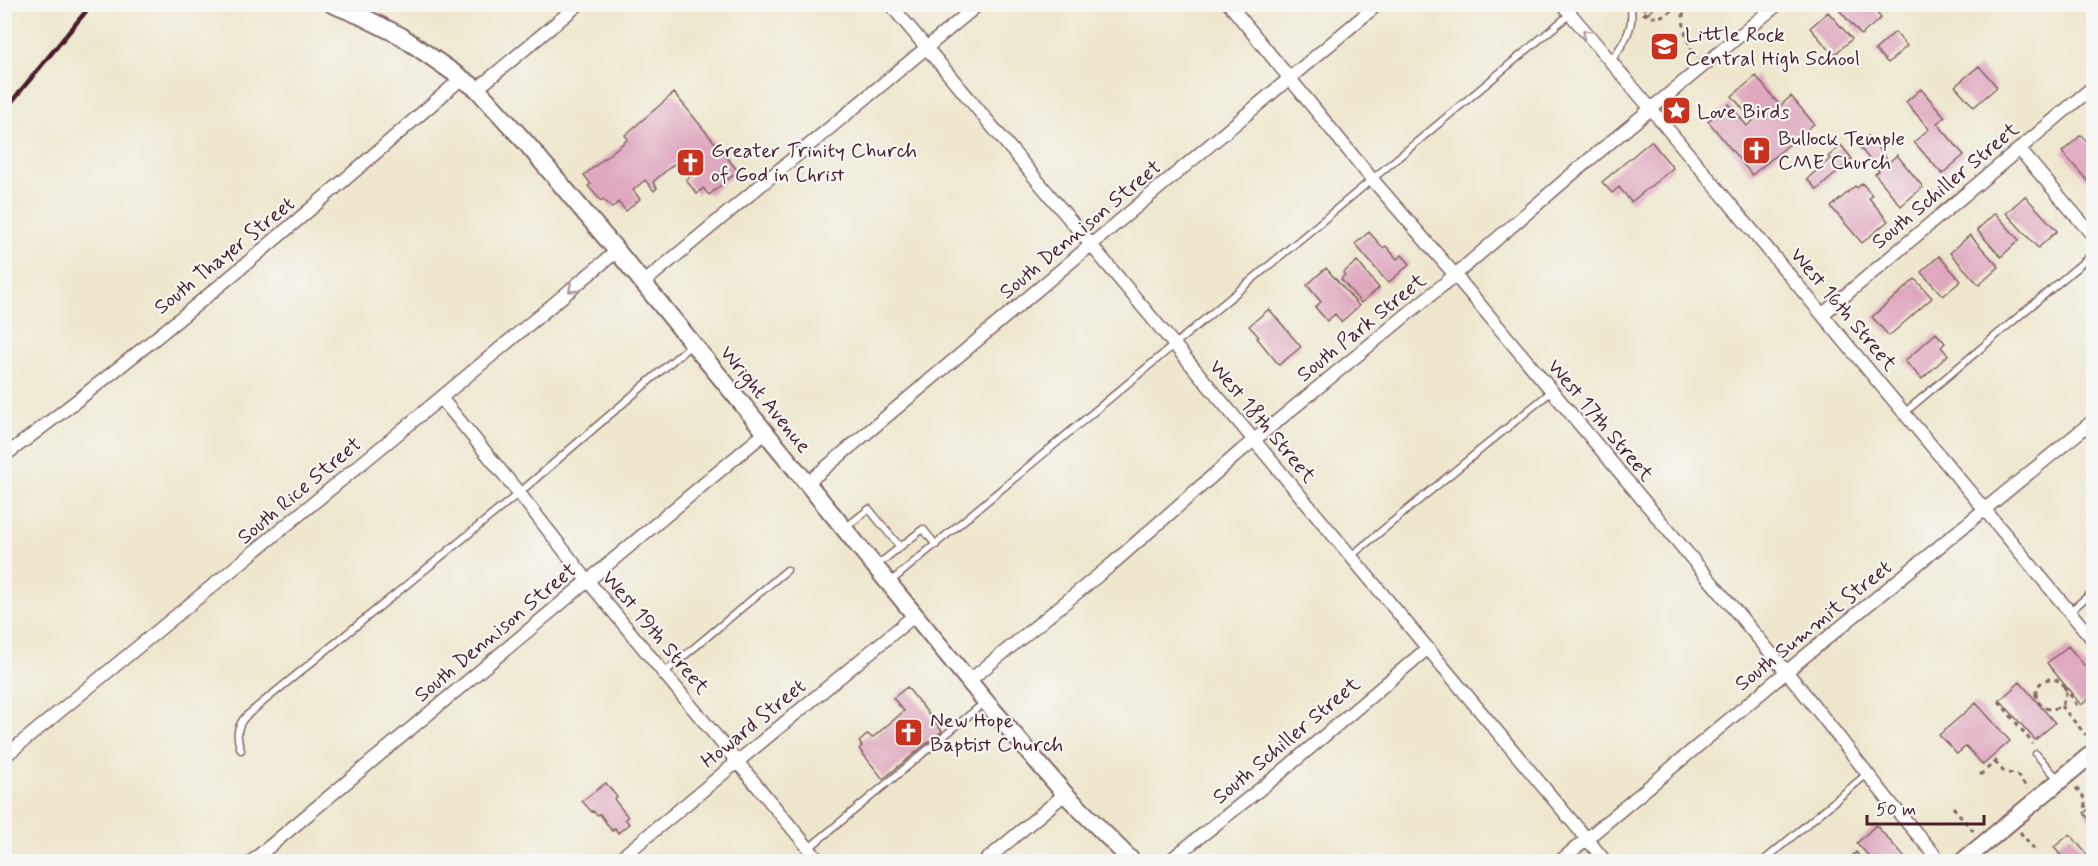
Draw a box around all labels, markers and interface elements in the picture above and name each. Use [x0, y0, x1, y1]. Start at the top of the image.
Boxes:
place label: Little Rock Central High School [1685, 21, 1860, 73]
one-way arrow [1582, 29, 1593, 39]
school or university icon: Little Rock Central High School [1648, 30, 1680, 62]
place icon: Love Birds [1660, 95, 1692, 127]
place label: Love Birds [1697, 98, 1789, 126]
street label: South Schiller Street [1866, 115, 2026, 256]
place label: Bullock Temple CME Church [1778, 125, 1905, 177]
church icon: Bullock Temple CME Church [1741, 134, 1773, 166]
place label: Greater Trinity Church of God in Christ [711, 137, 917, 189]
church icon: Greater Trinity Church of God in Christ [674, 146, 706, 178]
street label: South Dennison Street [994, 154, 1168, 306]
street label: South Thayer Street [148, 190, 301, 321]
street label: West 16th Street [1783, 242, 1904, 378]
street label: South Park Street [1291, 267, 1433, 389]
one-way arrow [568, 282, 579, 293]
street label: Wright Avenue [712, 340, 817, 460]
street label: West 17th Street [1541, 353, 1660, 488]
street label: West 18th Street [1202, 354, 1323, 490]
street label: South Rice Street [232, 430, 368, 551]
street label: South Summit Street [1729, 554, 1898, 698]
street label: South Dennison Street [409, 557, 583, 709]
street label: West 19th Street [595, 565, 716, 701]
street label: South Schiller Street [1207, 670, 1367, 811]
street label: Howard Street [695, 673, 812, 775]
place label: New Hope Baptist Church [930, 707, 1063, 759]
church icon: New Hope Baptist Church [893, 716, 925, 748]
scale bar [1867, 788, 1984, 826]
text: 50 m [1876, 798, 1916, 822]

